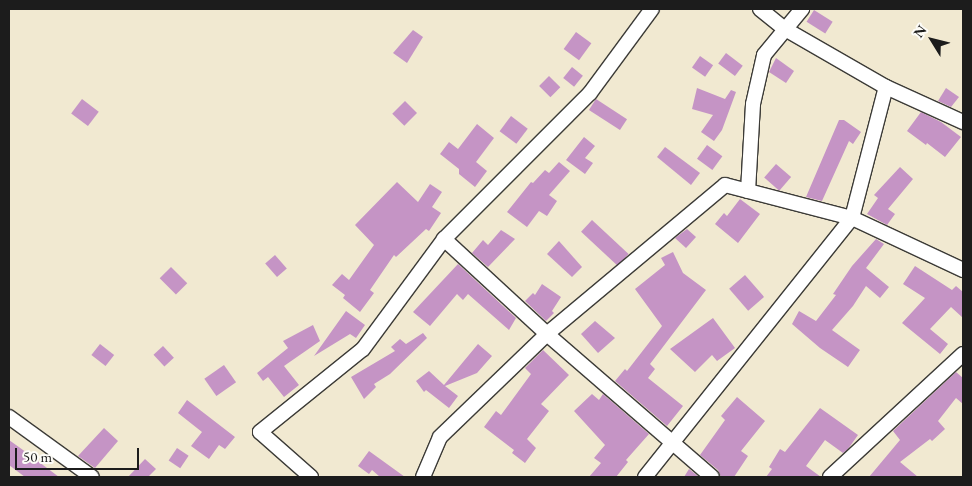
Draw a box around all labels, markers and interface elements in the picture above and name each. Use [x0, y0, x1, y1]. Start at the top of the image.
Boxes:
north arrow [907, 15, 957, 65]
text: N [909, 21, 930, 41]
scale bar [18, 438, 141, 470]
text: 50 m [23, 447, 52, 466]

